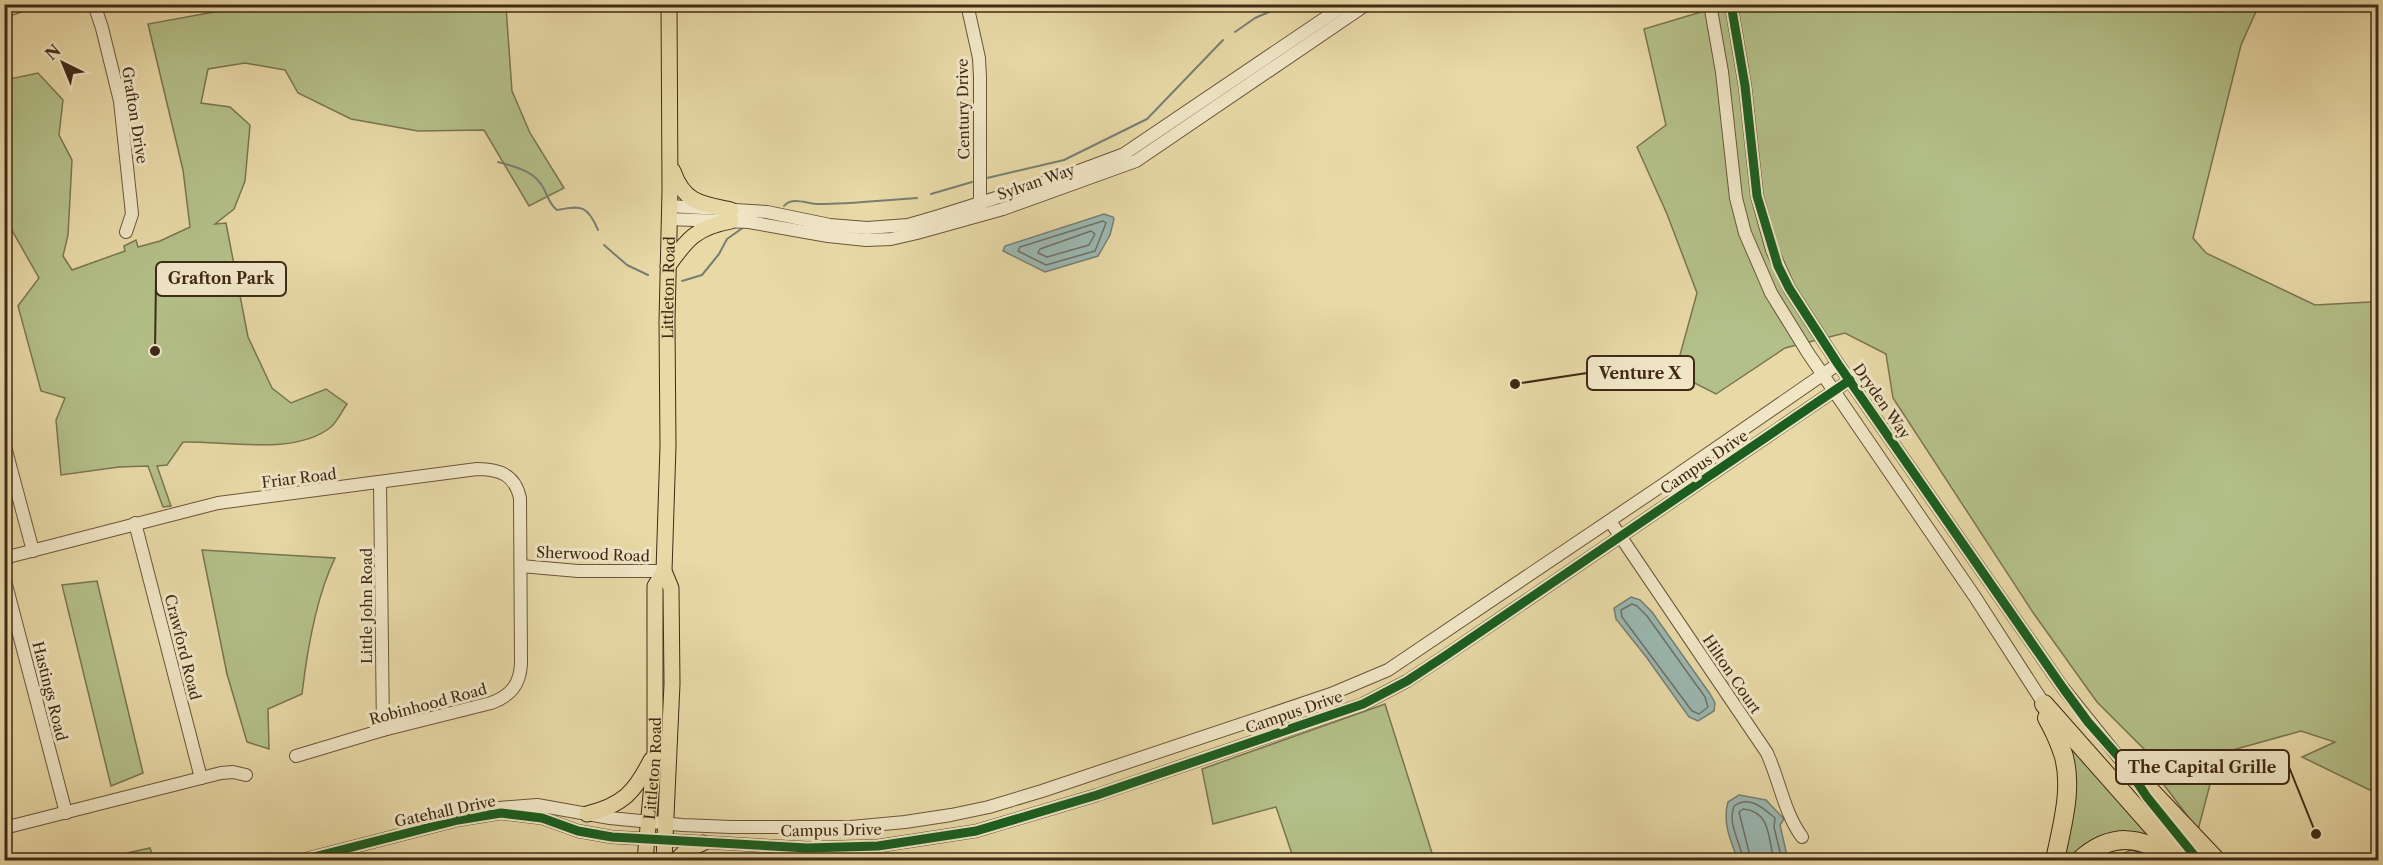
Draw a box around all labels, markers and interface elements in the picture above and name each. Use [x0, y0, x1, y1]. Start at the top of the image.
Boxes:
north arrow [33, 33, 93, 93]
text: N [41, 40, 65, 64]
street label: Century Drive [953, 58, 973, 160]
street label: Grafton Drive [118, 65, 152, 165]
street label: Sylvan Way [995, 160, 1078, 204]
street label: Littleton Road [657, 236, 678, 339]
callout: Grafton Park [156, 262, 286, 296]
text: Grafton Park [168, 268, 275, 288]
callout: Venture X [1587, 356, 1694, 390]
street label: Dryden Way [1849, 360, 1915, 443]
text: Venture X [1598, 363, 1682, 383]
street label: Campus Drive [1657, 426, 1751, 498]
street label: Friar Road [260, 464, 338, 492]
street label: Sherwood Road [536, 543, 650, 565]
street label: Little John Road [357, 548, 376, 664]
street label: Crawford Road [161, 592, 205, 702]
street label: Hilton Court [1699, 631, 1766, 718]
street label: Hastings Road [28, 639, 72, 743]
street label: Robinhood Road [367, 679, 489, 729]
street label: Campus Drive [1243, 687, 1345, 737]
street label: Littleton Road [639, 717, 665, 821]
callout: The Capital Grille [2116, 750, 2289, 784]
text: The Capital Grille [2128, 757, 2277, 777]
street label: Gatehall Drive [393, 791, 497, 831]
street label: Campus Drive [780, 820, 882, 840]

